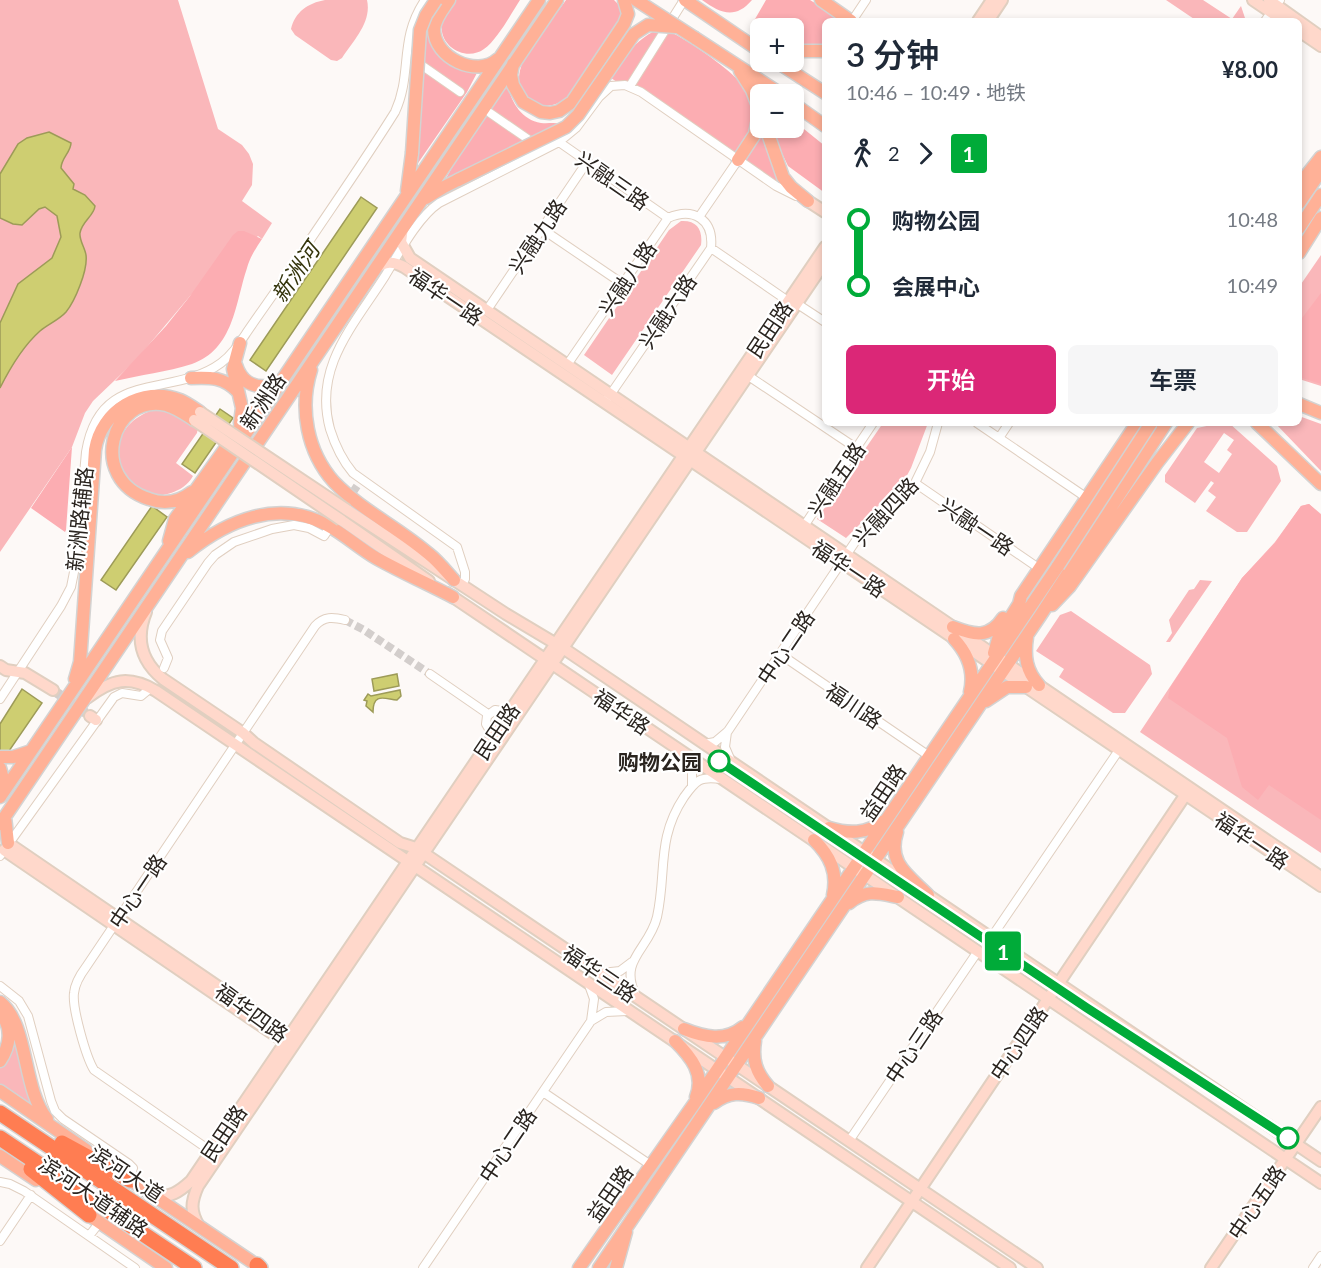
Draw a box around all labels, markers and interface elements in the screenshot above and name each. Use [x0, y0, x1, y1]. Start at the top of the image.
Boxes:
map controls [750, 18, 804, 138]
button: + [750, 18, 804, 72]
text: 3 分钟 [846, 34, 939, 74]
text: ¥8.00 [1222, 56, 1278, 83]
text: 10:46 – 10:49 · 地铁 [846, 80, 1026, 104]
button: − [750, 84, 804, 138]
icon: walk [846, 137, 879, 170]
icon: forward [909, 137, 942, 170]
text: 2 [888, 141, 900, 165]
text: 1 [963, 141, 975, 166]
street label: 兴融三路 [571, 146, 655, 214]
street label: 兴融九路 [503, 194, 571, 278]
text: 购物公园 [892, 207, 980, 234]
text: 10:48 [1227, 207, 1278, 231]
water label: 新洲河 [265, 234, 327, 307]
street label: 兴融八路 [593, 236, 661, 320]
street label: 福华一路 [404, 262, 488, 330]
street label: 兴融六路 [633, 269, 701, 353]
text: 会展中心 [892, 273, 980, 300]
text: 10:49 [1227, 273, 1278, 297]
street label: 民田路 [741, 296, 797, 362]
button: 开始 [846, 345, 1056, 414]
button: 车票 [1068, 345, 1278, 414]
street label: 新洲路 [234, 368, 290, 434]
street label: 兴融五路 [802, 437, 870, 521]
street label: 新洲路辅路 [61, 465, 97, 573]
street label: 兴融四路 [847, 472, 923, 550]
street label: 兴融一路 [935, 492, 1019, 560]
street label: 福华一路 [807, 534, 891, 602]
street label: 中心二路 [751, 605, 819, 689]
street label: 福川路 [821, 677, 887, 733]
street label: 福华路 [589, 683, 655, 739]
street label: 民田路 [468, 698, 524, 764]
place label: 购物公园 [618, 749, 702, 774]
marker: 购物公园 [708, 750, 730, 772]
street label: 益田路 [854, 759, 910, 825]
street label: 福华一路 [1210, 806, 1294, 874]
street label: 中心一路 [103, 849, 171, 933]
line badge: 1 [984, 932, 1022, 970]
street label: 福华三路 [558, 939, 642, 1007]
text: 1 [997, 939, 1009, 964]
street label: 福华四路 [211, 977, 293, 1047]
street label: 中心四路 [984, 1001, 1052, 1085]
street label: 中心三路 [879, 1004, 947, 1088]
street label: 民田路 [195, 1100, 251, 1166]
street label: 中心二路 [473, 1103, 541, 1187]
unlabelled marker [1277, 1127, 1299, 1149]
street label: 滨河大道 [85, 1139, 169, 1207]
street label: 滨河大道辅路 [35, 1150, 153, 1242]
street label: 益田路 [581, 1160, 637, 1226]
street label: 中心五路 [1222, 1160, 1290, 1244]

